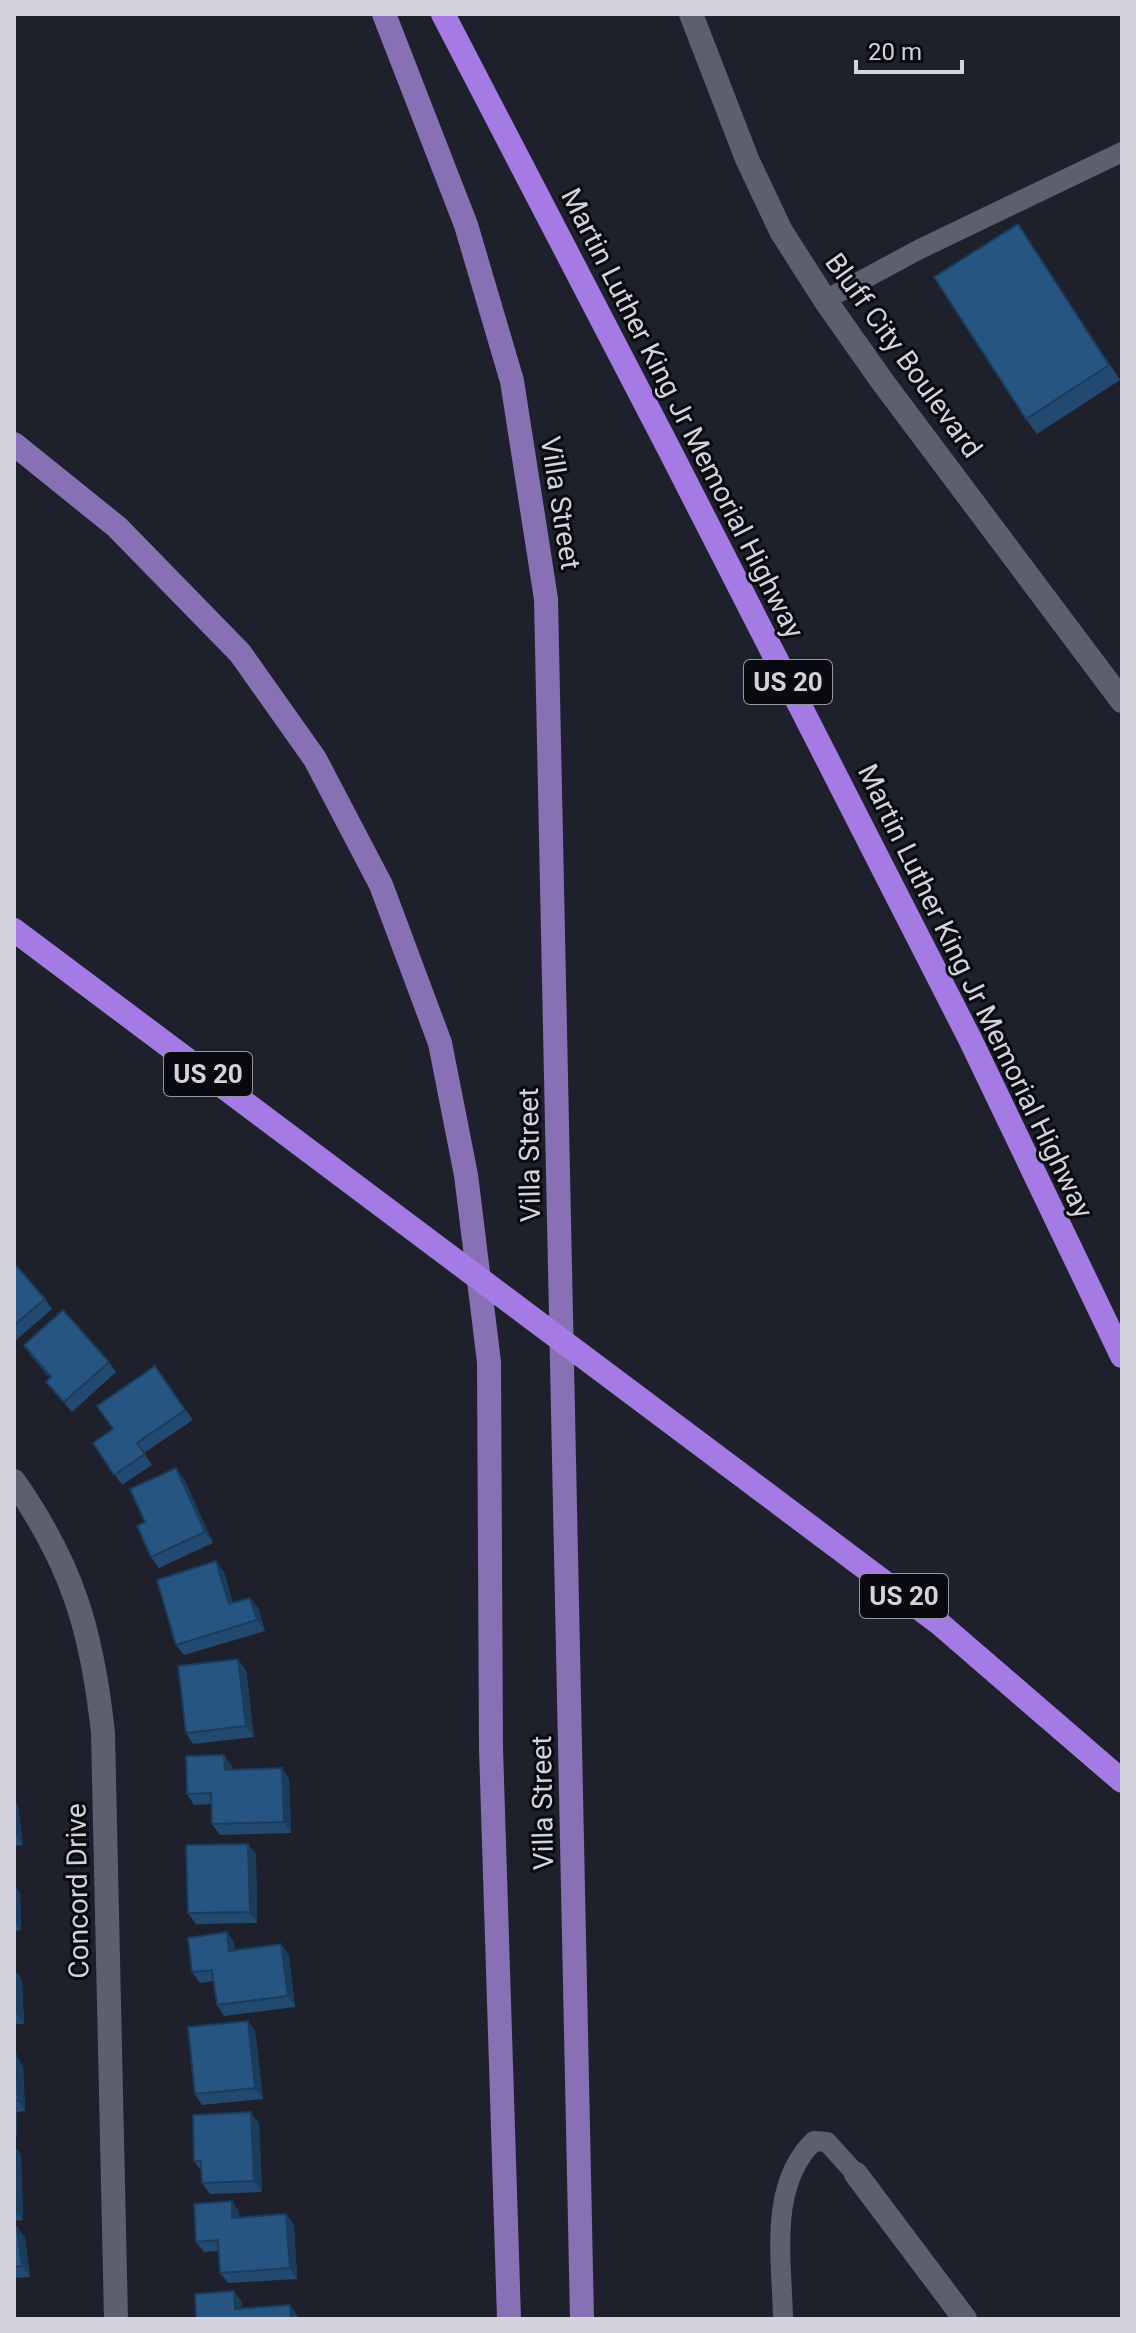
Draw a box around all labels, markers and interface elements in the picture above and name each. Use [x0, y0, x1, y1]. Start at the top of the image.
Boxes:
scale bar [856, 24, 962, 74]
text: 20 m [868, 38, 922, 66]
street label: Martin Luther King Jr Memorial Highway [554, 183, 811, 644]
street label: Bluff City Boulevard [818, 247, 989, 464]
street label: Villa Street [534, 434, 587, 572]
road number: US 20 [744, 660, 832, 704]
street label: Martin Luther King Jr Memorial Highway [851, 759, 1100, 1223]
road number: US 20 [164, 1052, 252, 1096]
street label: Villa Street [512, 1088, 547, 1222]
road number: US 20 [860, 1574, 948, 1618]
street label: Villa Street [525, 1736, 560, 1870]
street label: Concord Drive [59, 1803, 96, 1979]

